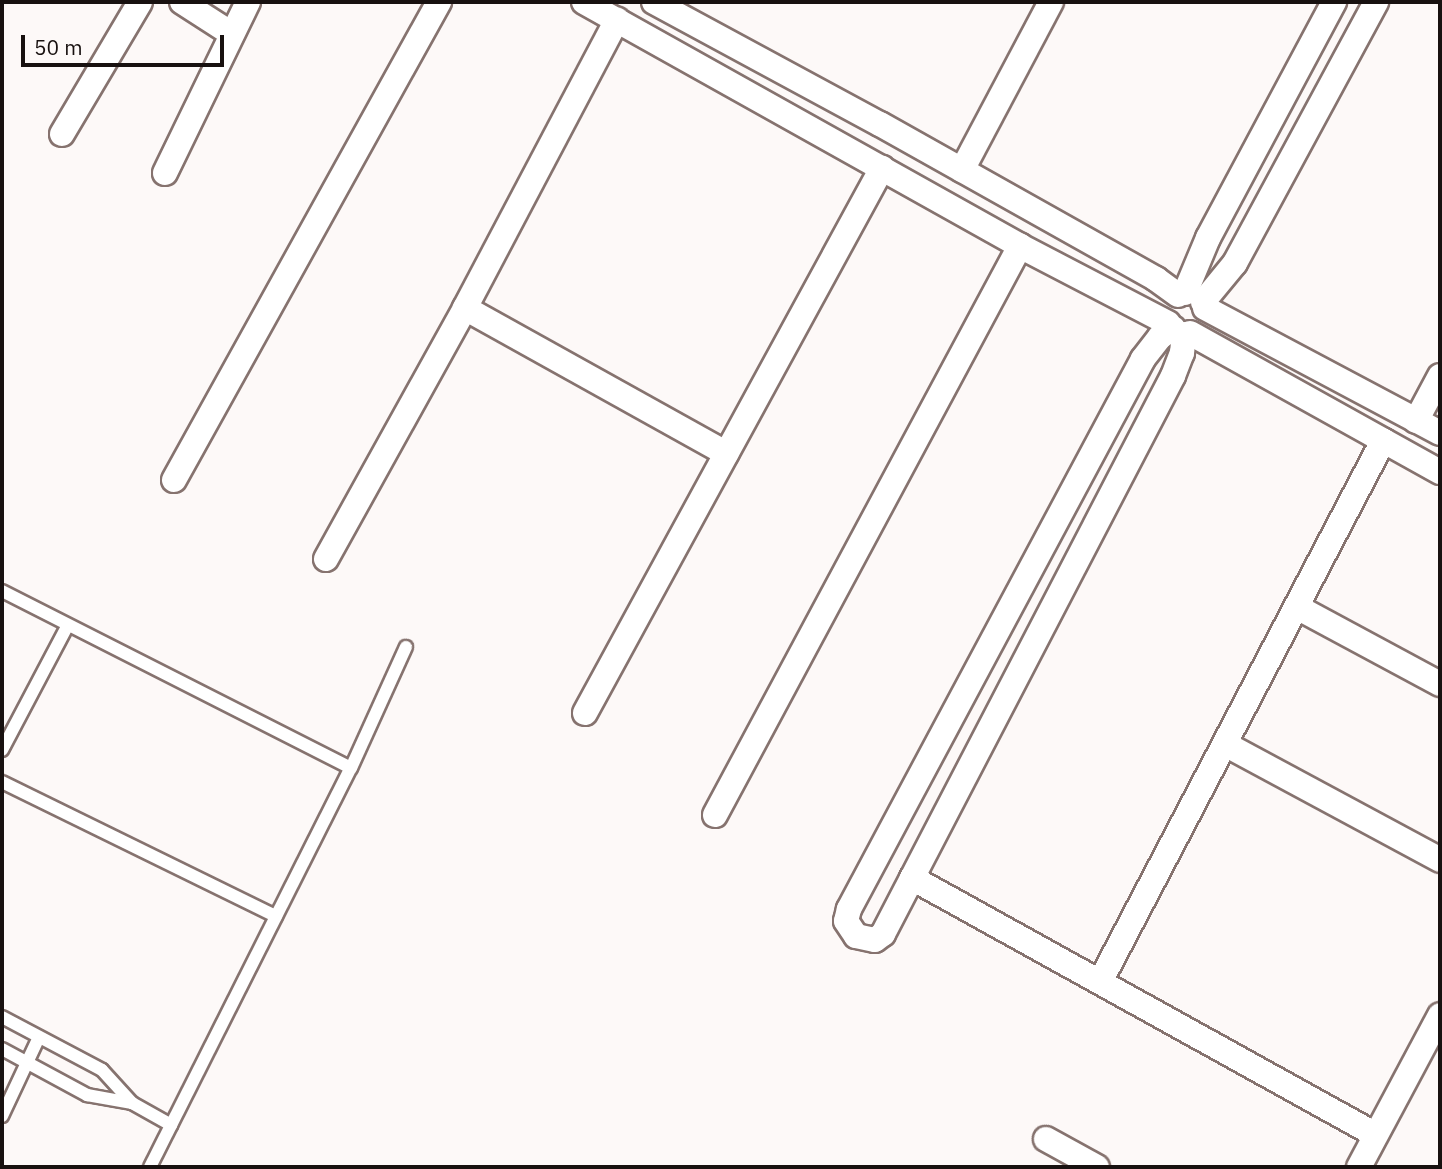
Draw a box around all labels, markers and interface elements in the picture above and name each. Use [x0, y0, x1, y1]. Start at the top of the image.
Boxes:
scale bar [24, 21, 228, 65]
text: 50 m [34, 33, 83, 61]

